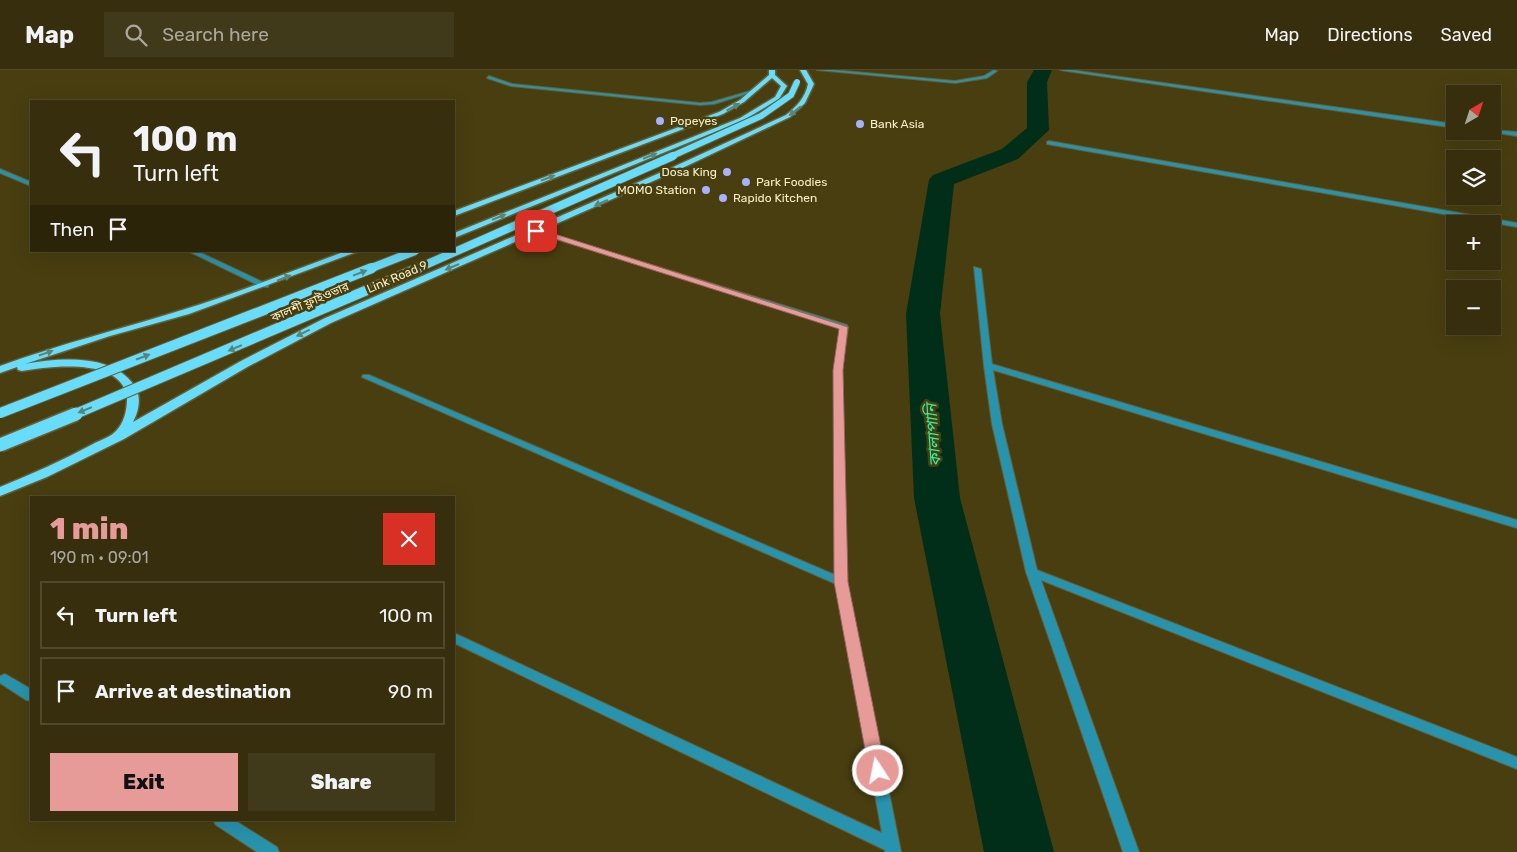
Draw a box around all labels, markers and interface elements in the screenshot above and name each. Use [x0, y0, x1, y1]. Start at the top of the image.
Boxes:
search box [104, 12, 454, 57]
text: Map [25, 21, 74, 49]
icon: search [122, 21, 150, 49]
text: Search here [162, 23, 269, 46]
text: Map [1264, 24, 1299, 46]
text: Directions [1327, 24, 1413, 46]
text: Saved [1441, 24, 1492, 46]
north arrow [1446, 85, 1501, 140]
map controls [1446, 85, 1501, 335]
one-way arrow [725, 103, 740, 111]
one-way arrow [789, 105, 802, 116]
place label: Popeyes [670, 114, 717, 128]
marker: Popeyes [654, 115, 666, 127]
place label: Bank Asia [870, 117, 924, 131]
text: 100 m [133, 118, 238, 160]
marker: Bank Asia [854, 118, 866, 130]
icon: left [50, 120, 115, 185]
button: layers [1446, 150, 1501, 205]
one-way arrow [642, 152, 657, 160]
text: Turn left [133, 160, 219, 187]
place label: Dosa King [662, 165, 717, 179]
marker: Dosa King [721, 166, 733, 178]
one-way arrow [541, 174, 556, 181]
place label: Park Foodies [756, 175, 827, 189]
marker: Park Foodies [740, 176, 752, 188]
place label: MOMO Station [617, 183, 696, 197]
marker: MOMO Station [700, 184, 712, 196]
place label: Rapido Kitchen [733, 191, 817, 205]
marker: Rapido Kitchen [717, 192, 729, 204]
one-way arrow [594, 199, 608, 207]
pin [515, 210, 557, 252]
one-way arrow [492, 213, 506, 221]
icon: arrive [104, 215, 132, 243]
button: + [1446, 215, 1501, 270]
icon: arrive [522, 217, 550, 245]
text: Then [50, 218, 94, 241]
street label: Link Road 9 [365, 258, 429, 296]
one-way arrow [445, 264, 459, 272]
one-way arrow [353, 269, 368, 277]
one-way arrow [277, 274, 292, 282]
street label: কালশী ফ্লাইওভার [268, 278, 352, 325]
button: − [1446, 280, 1501, 335]
one-way arrow [296, 329, 311, 337]
one-way arrow [228, 345, 242, 353]
one-way arrow [38, 349, 53, 356]
one-way arrow [136, 353, 151, 361]
water label: কালাপানি [921, 400, 945, 467]
one-way arrow [78, 407, 92, 415]
text: 1 min [50, 511, 128, 547]
button: close [383, 513, 435, 565]
text: 190 m · 09:01 [50, 548, 149, 567]
icon: left [52, 601, 80, 629]
text: Turn left [95, 604, 177, 627]
text: 100 m [379, 604, 433, 627]
icon: arrive [52, 677, 80, 705]
text: Arrive at destination [95, 680, 291, 703]
text: 90 m [388, 680, 433, 703]
position arrow [851, 744, 903, 796]
button: Exit [50, 753, 238, 811]
button: Share [248, 753, 435, 811]

